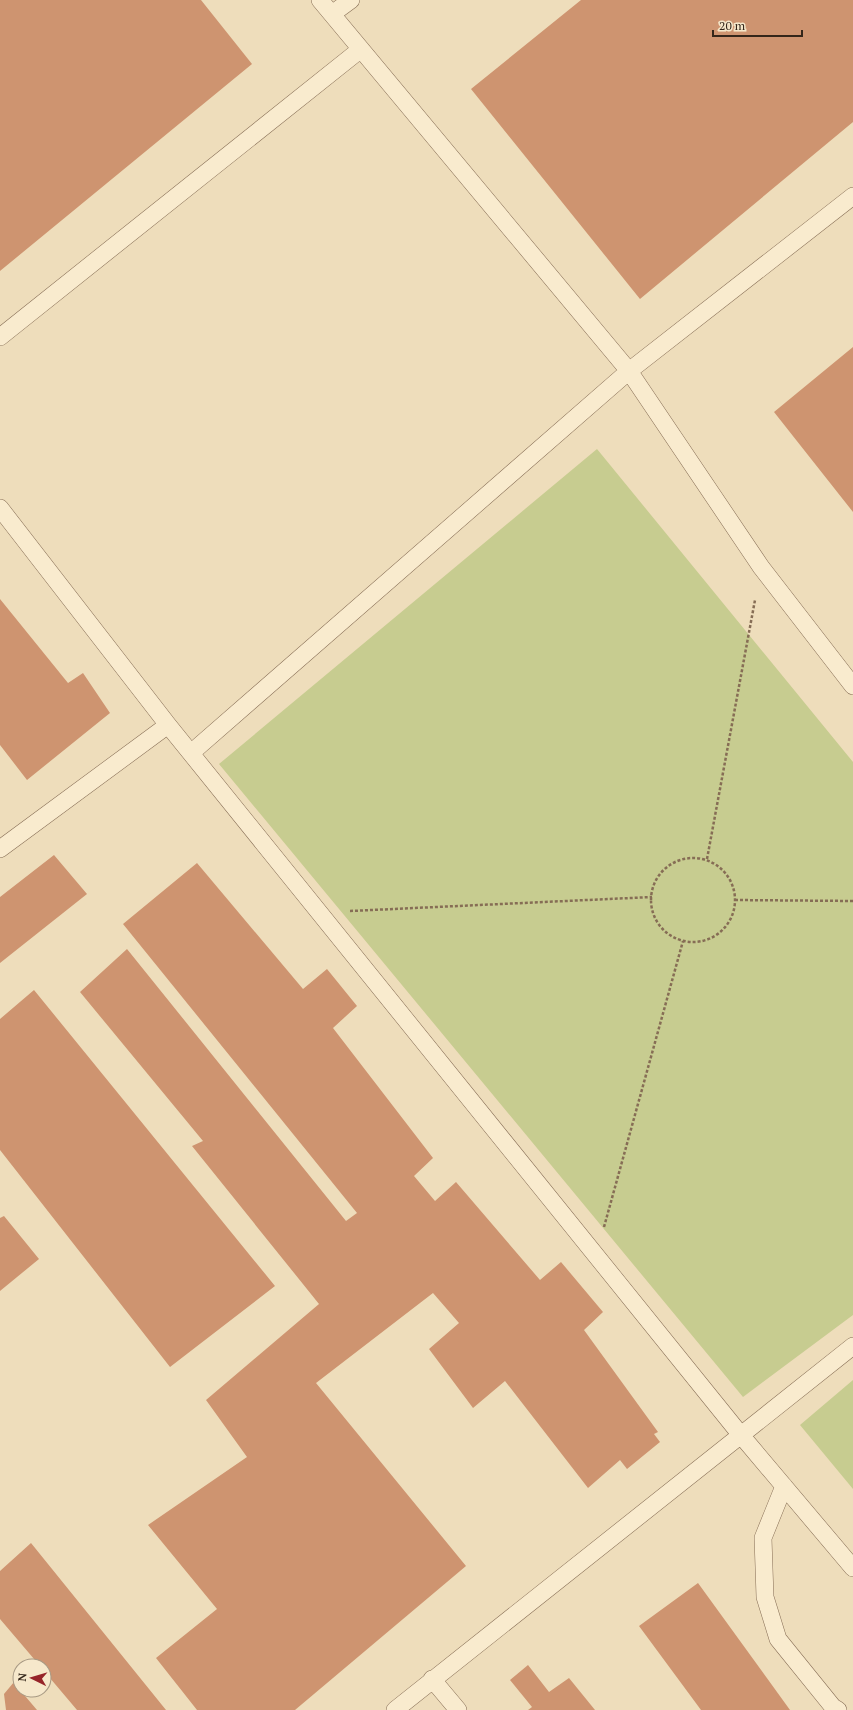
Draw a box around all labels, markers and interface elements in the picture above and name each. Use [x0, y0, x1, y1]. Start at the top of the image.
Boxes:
scale bar [713, 12, 802, 38]
text: 20 m [719, 18, 746, 33]
north arrow [12, 1658, 52, 1698]
text: N [15, 1672, 29, 1682]

